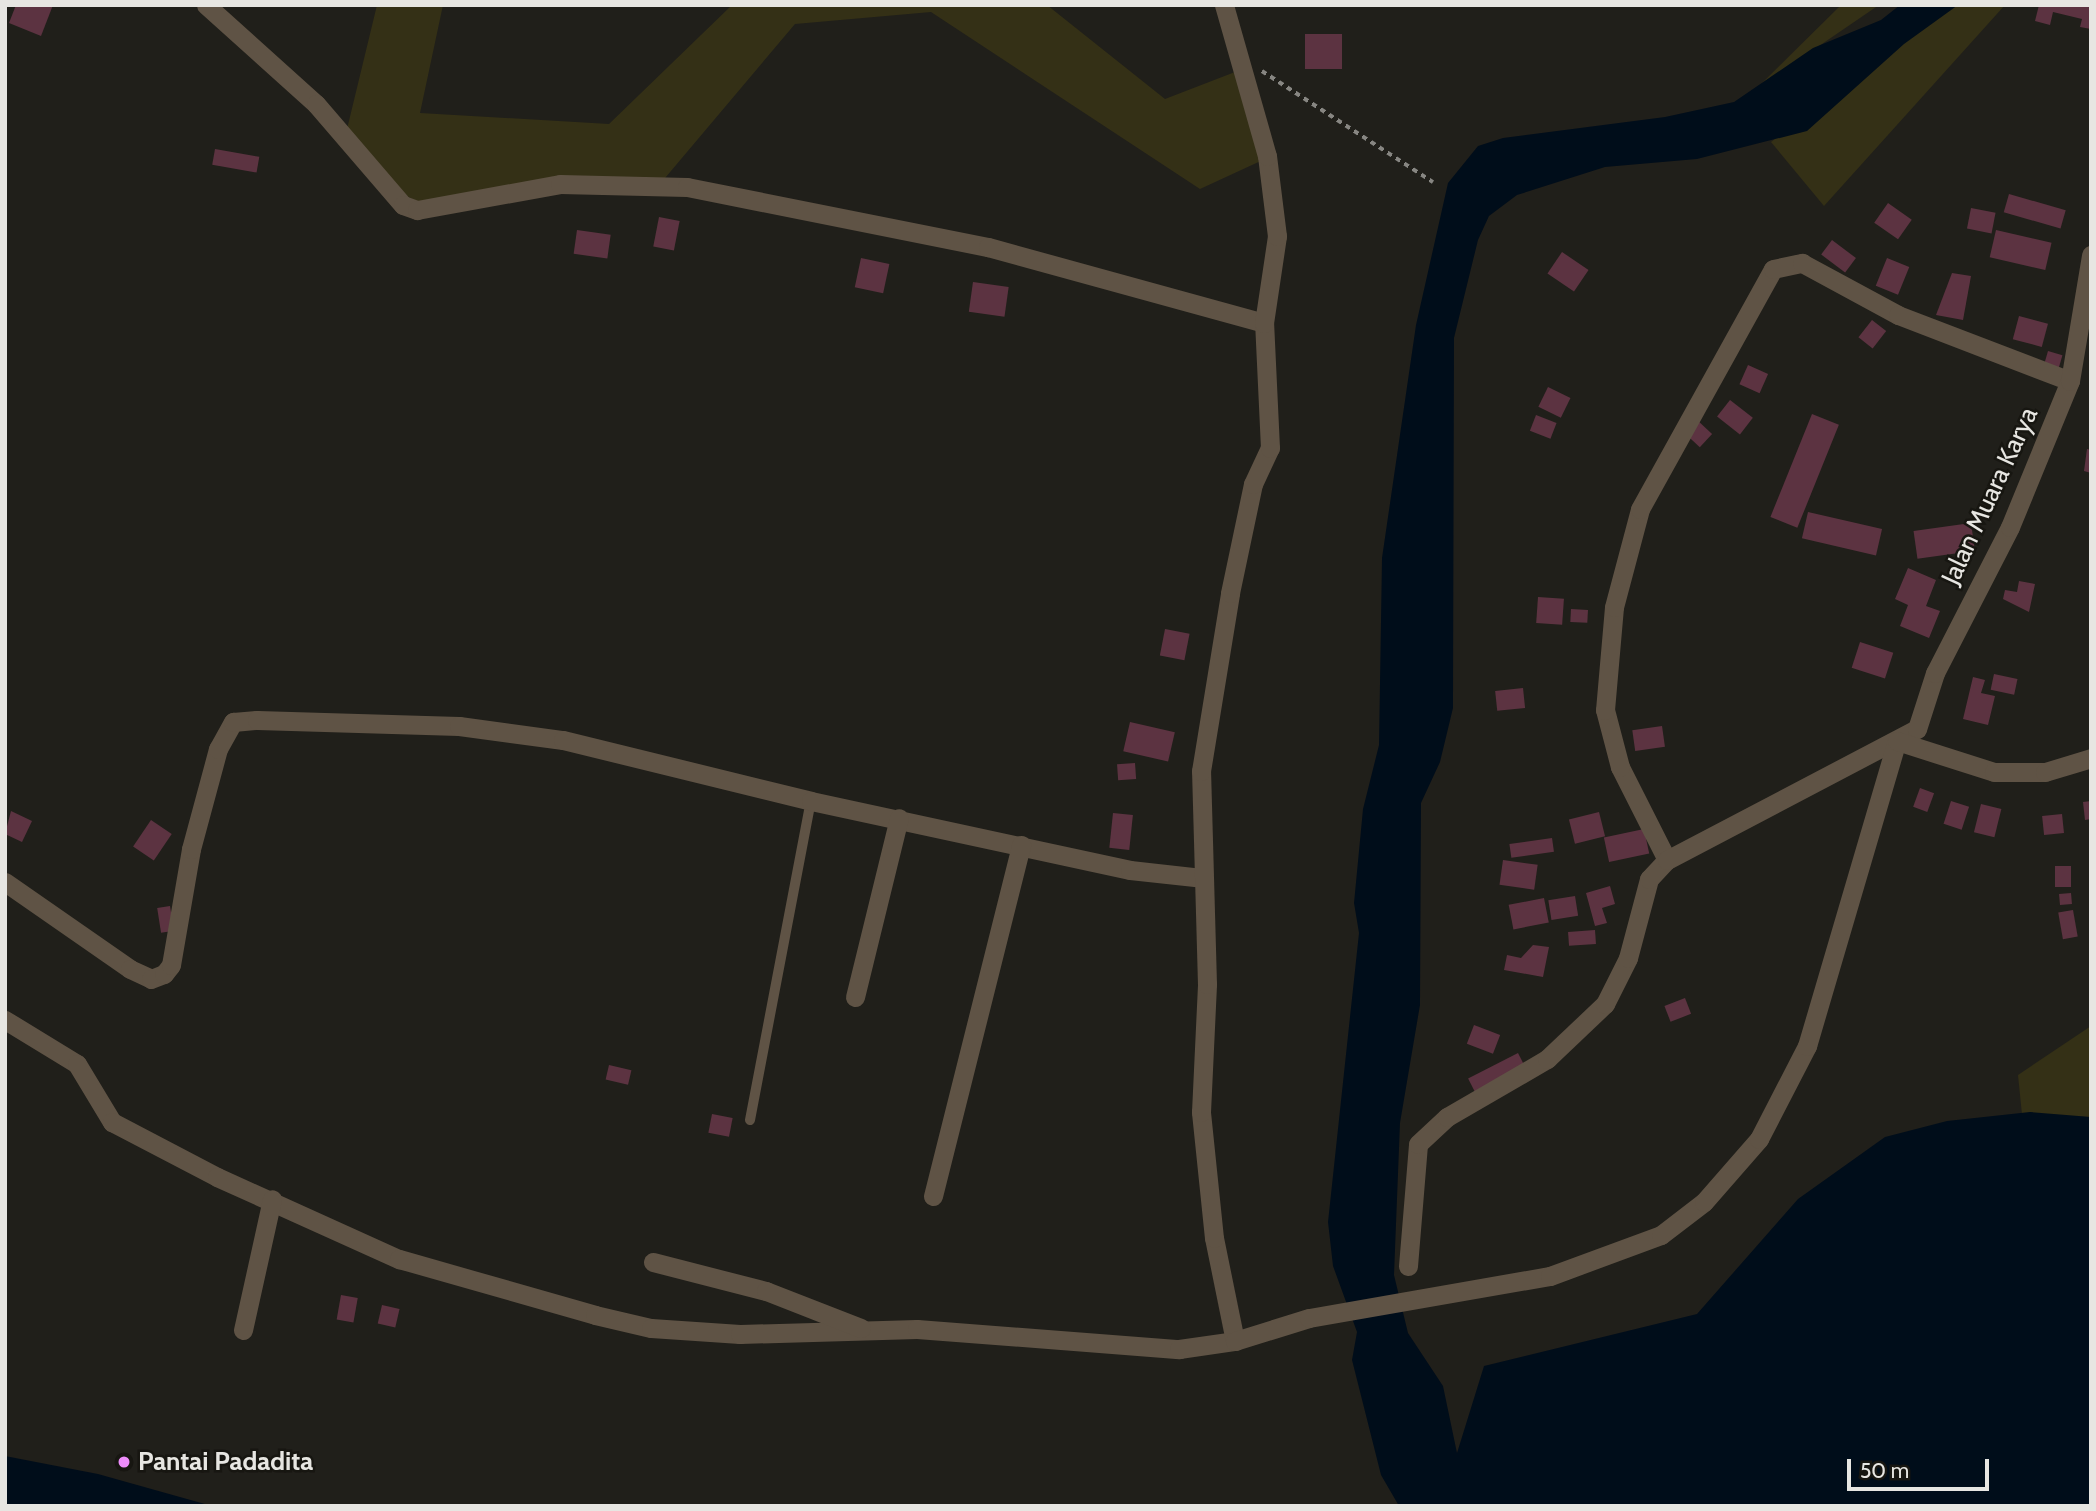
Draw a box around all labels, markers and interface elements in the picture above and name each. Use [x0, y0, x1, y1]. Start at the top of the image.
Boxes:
street label: Jalan Muara Karya [1935, 402, 2045, 590]
scale bar [1851, 1444, 1993, 1488]
place label: Pantai Padadita [138, 1446, 313, 1478]
marker: Pantai Padadita [116, 1454, 132, 1470]
text: 50 m [1860, 1458, 1909, 1483]

